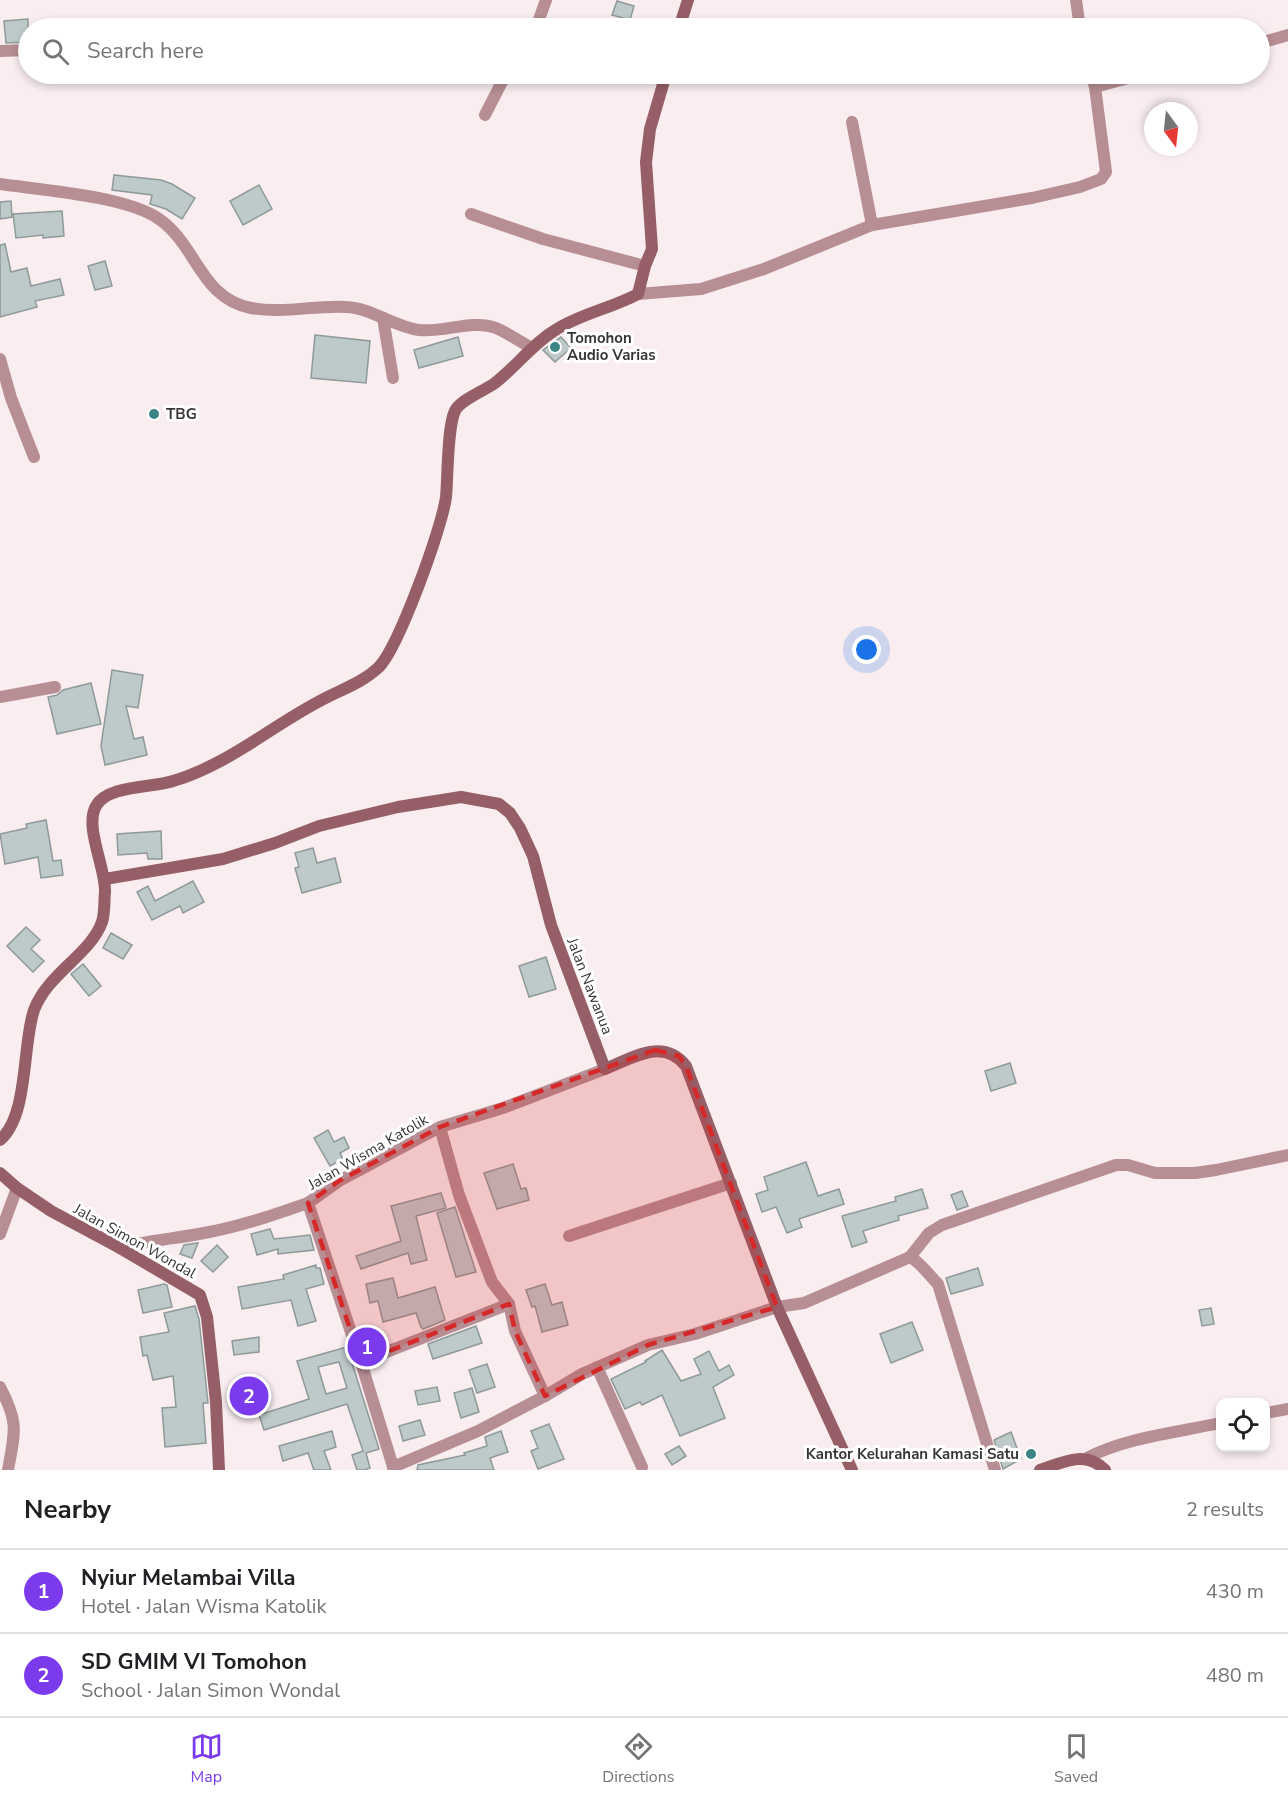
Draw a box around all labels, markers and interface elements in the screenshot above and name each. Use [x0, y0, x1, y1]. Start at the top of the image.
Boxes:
search box [18, 18, 1270, 84]
icon: search [39, 35, 72, 68]
text: Search here [87, 36, 204, 66]
north arrow [1144, 102, 1198, 156]
place label: Tomohon Audio Varias [567, 328, 656, 365]
marker: Tomohon Audio Varias [548, 340, 562, 354]
place label: TBG [166, 404, 197, 424]
marker: TBG [147, 407, 161, 421]
your location [852, 635, 881, 664]
street label: Jalan Nawanua [562, 934, 618, 1037]
street label: Jalan Wisma Katolik [303, 1109, 432, 1195]
street label: Jalan Simon Wondal [69, 1198, 200, 1283]
pin: 1 [348, 1324, 386, 1370]
pin: 2 [230, 1374, 268, 1418]
map controls [1216, 1398, 1270, 1452]
button: locate [1216, 1398, 1270, 1452]
place label: Kantor Kelurahan Kamasi Satu [806, 1444, 1019, 1464]
marker: Kantor Kelurahan Kamasi Satu [1024, 1447, 1038, 1461]
text: Nearby [24, 1492, 111, 1527]
text: 2 results [1186, 1496, 1264, 1523]
text: Nyiur Melambai Villa [81, 1563, 295, 1593]
text: 1 [38, 1578, 50, 1605]
text: 430 m [1206, 1578, 1264, 1605]
text: Hotel · Jalan Wisma Katolik [81, 1593, 326, 1620]
text: SD GMIM VI Tomohon [81, 1647, 307, 1677]
text: 2 [38, 1662, 50, 1689]
text: 480 m [1206, 1662, 1264, 1689]
text: School · Jalan Simon Wondal [81, 1677, 340, 1704]
tab: Map [190, 1730, 223, 1788]
tab: Directions [602, 1730, 674, 1788]
tab: Saved [1054, 1730, 1098, 1788]

